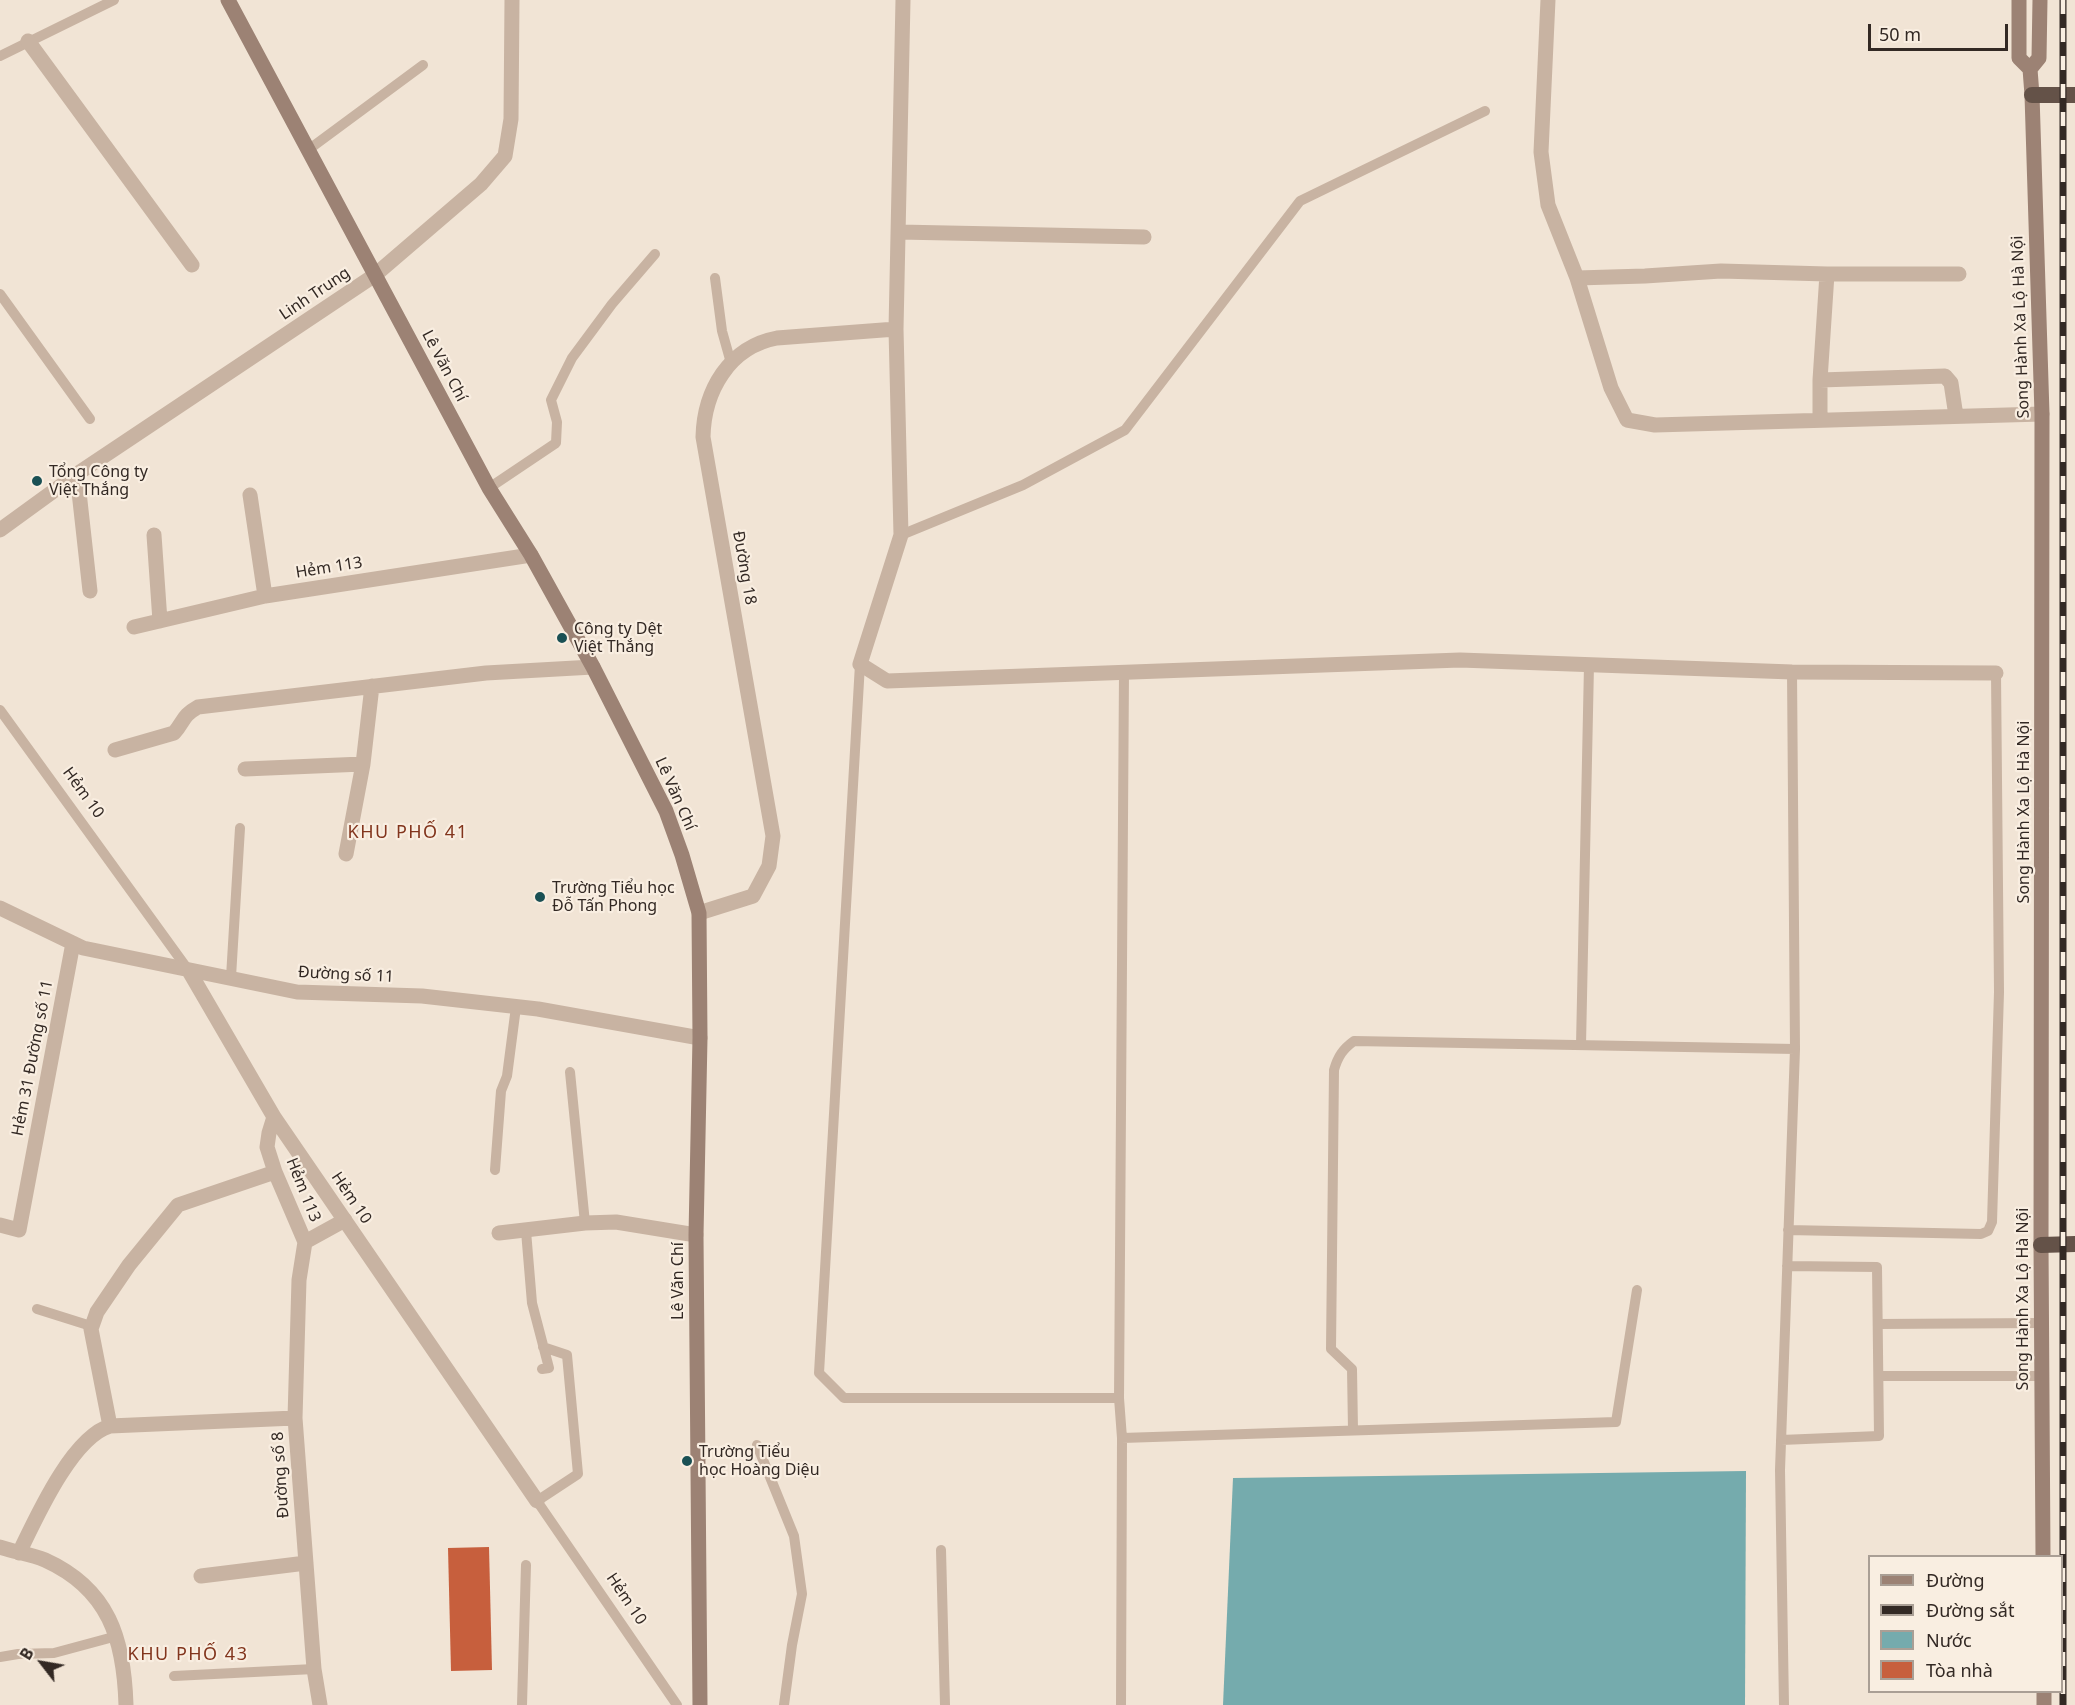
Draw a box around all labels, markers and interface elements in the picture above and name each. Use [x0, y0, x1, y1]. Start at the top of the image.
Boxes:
scale bar [1871, 12, 2010, 50]
text: 50 m [1879, 22, 1921, 46]
street label: Song Hành Xa Lộ Hà Nội [2008, 235, 2034, 419]
street label: Linh Trung [276, 263, 354, 325]
street label: Lê Văn Chí [417, 327, 471, 405]
place label: Tổng Công ty Việt Thắng [49, 462, 148, 500]
marker: Tổng Công ty Việt Thắng [30, 474, 44, 488]
street label: Đường 18 [728, 530, 760, 606]
street label: Hẻm 113 [294, 553, 364, 583]
place label: Công ty Dệt Việt Thắng [574, 619, 662, 657]
marker: Công ty Dệt Việt Thắng [555, 631, 569, 645]
street label: Song Hành Xa Lộ Hà Nội [2014, 721, 2034, 903]
street label: Lê Văn Chí [650, 754, 700, 834]
street label: Hẻm 10 [58, 764, 108, 822]
district label: KHU PHỐ 41 [348, 822, 468, 844]
place label: Trường Tiểu học Đỗ Tấn Phong [552, 878, 675, 916]
marker: Trường Tiểu học Đỗ Tấn Phong [533, 890, 547, 904]
street label: Đường số 11 [298, 963, 394, 987]
street label: Hẻm 31 Đường số 11 [8, 978, 58, 1138]
street label: Hẻm 113 [281, 1155, 325, 1225]
street label: Hẻm 10 [327, 1168, 375, 1228]
street label: Song Hành Xa Lộ Hà Nội [2013, 1208, 2033, 1390]
street label: Lê Văn Chí [668, 1242, 688, 1320]
street label: Đường số 8 [268, 1431, 294, 1519]
place label: Trường Tiểu học Hoàng Diệu [699, 1442, 820, 1480]
marker: Trường Tiểu học Hoàng Diệu [680, 1454, 694, 1468]
legend [1868, 1555, 2063, 1693]
text: Đường [1926, 1568, 1985, 1592]
street label: Hẻm 10 [602, 1569, 650, 1629]
text: Đường sắt [1926, 1598, 2014, 1622]
text: Nước [1926, 1628, 1972, 1652]
north arrow [12, 1633, 72, 1693]
text: B [14, 1644, 39, 1664]
district label: KHU PHỐ 43 [128, 1644, 248, 1666]
text: Tòa nhà [1926, 1658, 1993, 1682]

